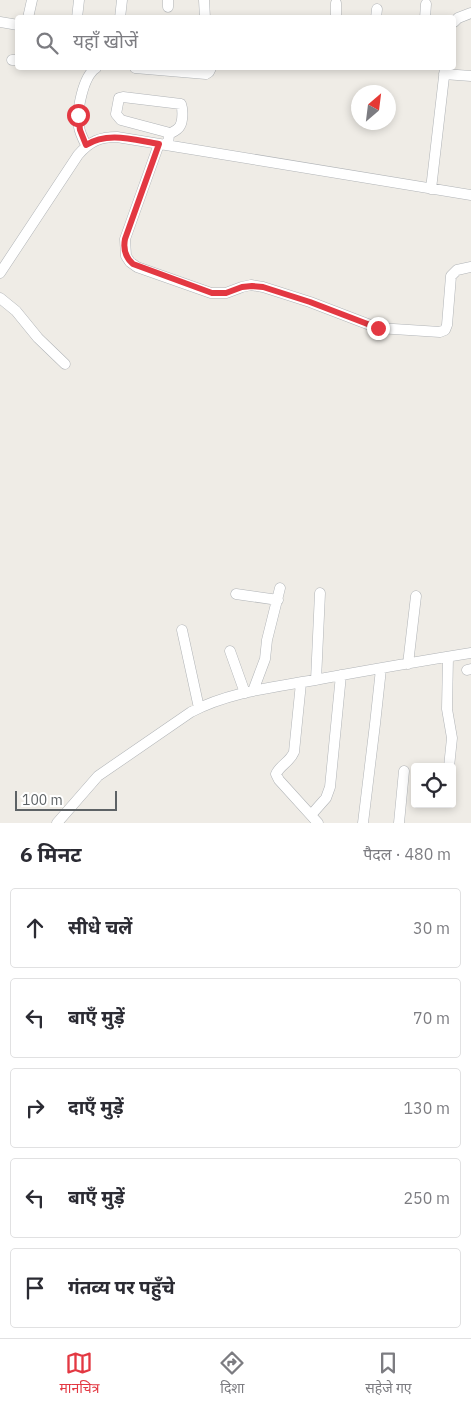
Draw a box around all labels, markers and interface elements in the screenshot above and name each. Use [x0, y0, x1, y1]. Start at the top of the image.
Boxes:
search box [15, 15, 456, 70]
icon: search [33, 29, 61, 57]
text: यहाँ खोजें [73, 29, 138, 53]
north arrow [351, 85, 396, 130]
route start [67, 104, 90, 127]
route end [367, 317, 390, 340]
map controls [411, 763, 456, 808]
button: locate [411, 763, 456, 808]
scale bar [15, 788, 118, 811]
text: 100 m [22, 791, 63, 809]
text: 6 मिनट [20, 840, 82, 868]
text: पैदल · 480 m [363, 844, 451, 864]
icon: ahead [21, 914, 49, 942]
text: सीधे चलें [68, 915, 132, 939]
text: 30 m [413, 918, 450, 938]
icon: left [21, 1004, 49, 1032]
text: बाएँ मुड़ें [68, 1005, 125, 1029]
text: 70 m [413, 1008, 450, 1028]
icon: right [21, 1094, 49, 1122]
text: दाएँ मुड़ें [68, 1095, 124, 1119]
text: 130 m [403, 1098, 450, 1118]
icon: left [21, 1184, 49, 1212]
text: बाएँ मुड़ें [68, 1185, 125, 1209]
text: 250 m [403, 1188, 450, 1208]
icon: arrive [21, 1274, 49, 1302]
text: गंतव्य पर पहुँचे [68, 1275, 175, 1299]
tab: मानचित्र [59, 1349, 99, 1399]
tab: दिशा [218, 1349, 246, 1399]
tab: सहेजे गए [365, 1349, 412, 1399]

